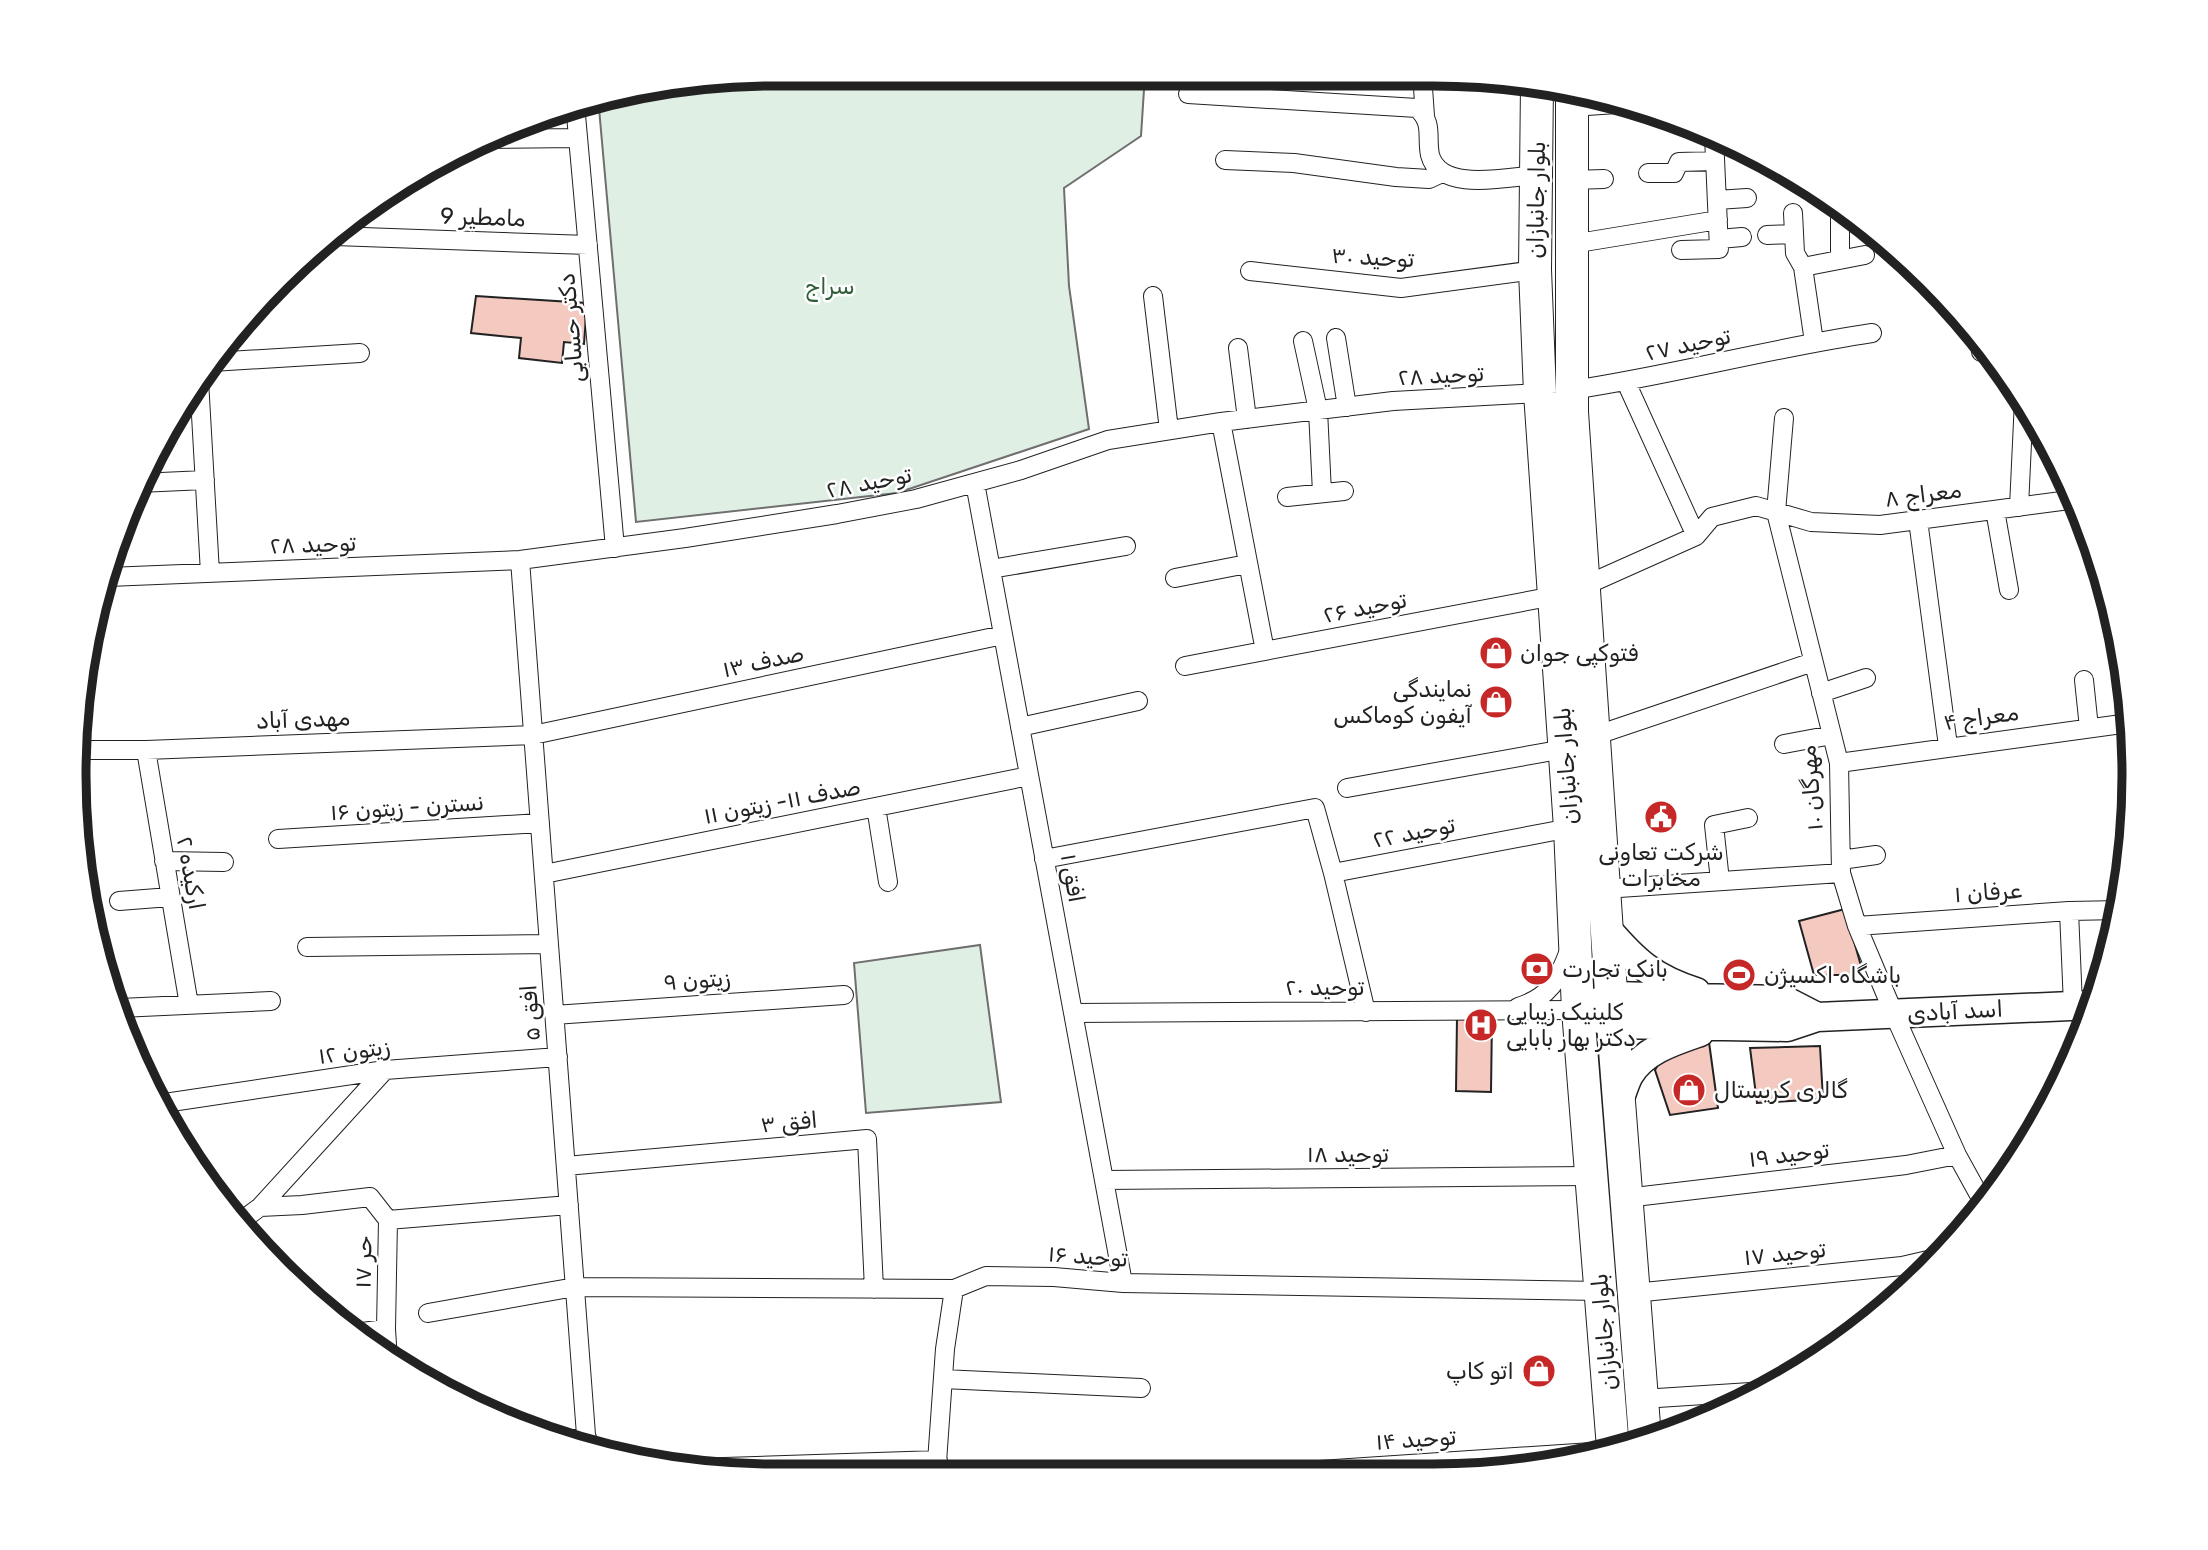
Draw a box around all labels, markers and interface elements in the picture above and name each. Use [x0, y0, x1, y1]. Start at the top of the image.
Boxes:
street label: بلوار جانبازان [1521, 141, 1551, 259]
street label: مامطیر 9 [440, 202, 526, 232]
street label: توحید ۳۰ [1331, 241, 1415, 273]
street label: دکتر حسابی [552, 272, 590, 384]
park label: سراج [805, 272, 855, 302]
street label: توحید ۲۷ [1643, 321, 1733, 367]
street label: توحید ۲۸ [1397, 359, 1485, 391]
street label: توحید ۲۸ [824, 460, 914, 504]
street label: معراج ۸ [1883, 475, 1963, 515]
street label: توحید ۲۸ [269, 528, 357, 560]
street label: توحید ۲۶ [1321, 585, 1409, 629]
shop icon: فتوکپی جوان [1477, 634, 1515, 672]
street label: صدف ۱۳ [720, 639, 806, 683]
place label: فتوکپی جوان [1520, 639, 1639, 669]
place label: نمایندگی آیفون کوماکس [1333, 675, 1472, 729]
shop icon: نمایندگی آیفون کوماکس [1477, 683, 1515, 721]
street label: معراج ۴ [1942, 698, 2021, 738]
street label: مهدی آباد [255, 703, 351, 735]
street label: بلوار جانبازان [1548, 706, 1584, 826]
street label: مهرگان ۱۰ [1793, 744, 1829, 832]
street label: صدف ۱۱- زیتون ۱۱ [701, 772, 863, 830]
street label: نسترن - زیتون ۱۶ [329, 788, 485, 826]
public building icon: شرکت تعاونی مخابرات [1642, 798, 1680, 836]
street label: توحید ۲۲ [1370, 810, 1458, 854]
street label: ارکیده ۲ [171, 834, 211, 912]
place label: شرکت تعاونی مخابرات [1598, 838, 1724, 892]
street label: افق ۱ [1055, 851, 1091, 905]
street label: عرفان ۱ [1953, 876, 2023, 908]
bank icon: بانک تجارت [1518, 950, 1556, 988]
place label: بانک تجارت [1562, 955, 1668, 983]
sports icon: باشگاه اکسیژن [1720, 956, 1758, 994]
place label: باشگاه اکسیژن [1764, 961, 1901, 989]
street label: زیتون ۹ [663, 964, 731, 996]
street label: توحید ۲۰ [1285, 973, 1365, 1001]
street label: افق ۵ [514, 984, 546, 1042]
street label: اسد آبادی [1906, 995, 2004, 1027]
place label: کلینیک زیبایی دکتر بهار بابایی [1506, 998, 1636, 1052]
hospital icon: کلینیک زیبایی دکتر بهار بابایی [1462, 1006, 1500, 1044]
street label: زیتون ۱۲ [316, 1032, 392, 1070]
shop icon: گالری کریستال [1670, 1071, 1708, 1109]
place label: گالری کریستال [1714, 1076, 1848, 1104]
street label: افق ۳ [759, 1106, 819, 1138]
street label: توحید ۱۹ [1747, 1135, 1831, 1173]
street label: توحید ۱۸ [1307, 1140, 1389, 1168]
street label: حر ۱۷ [349, 1235, 377, 1289]
street label: توحید ۱۷ [1743, 1235, 1827, 1271]
street label: توحید ۱۶ [1047, 1239, 1129, 1273]
street label: بلوار جانبازان [1585, 1272, 1623, 1392]
shop icon: اتو کاپ [1520, 1352, 1558, 1390]
place label: اتو کاپ [1446, 1357, 1514, 1386]
street label: توحید ۱۴ [1375, 1422, 1457, 1456]

